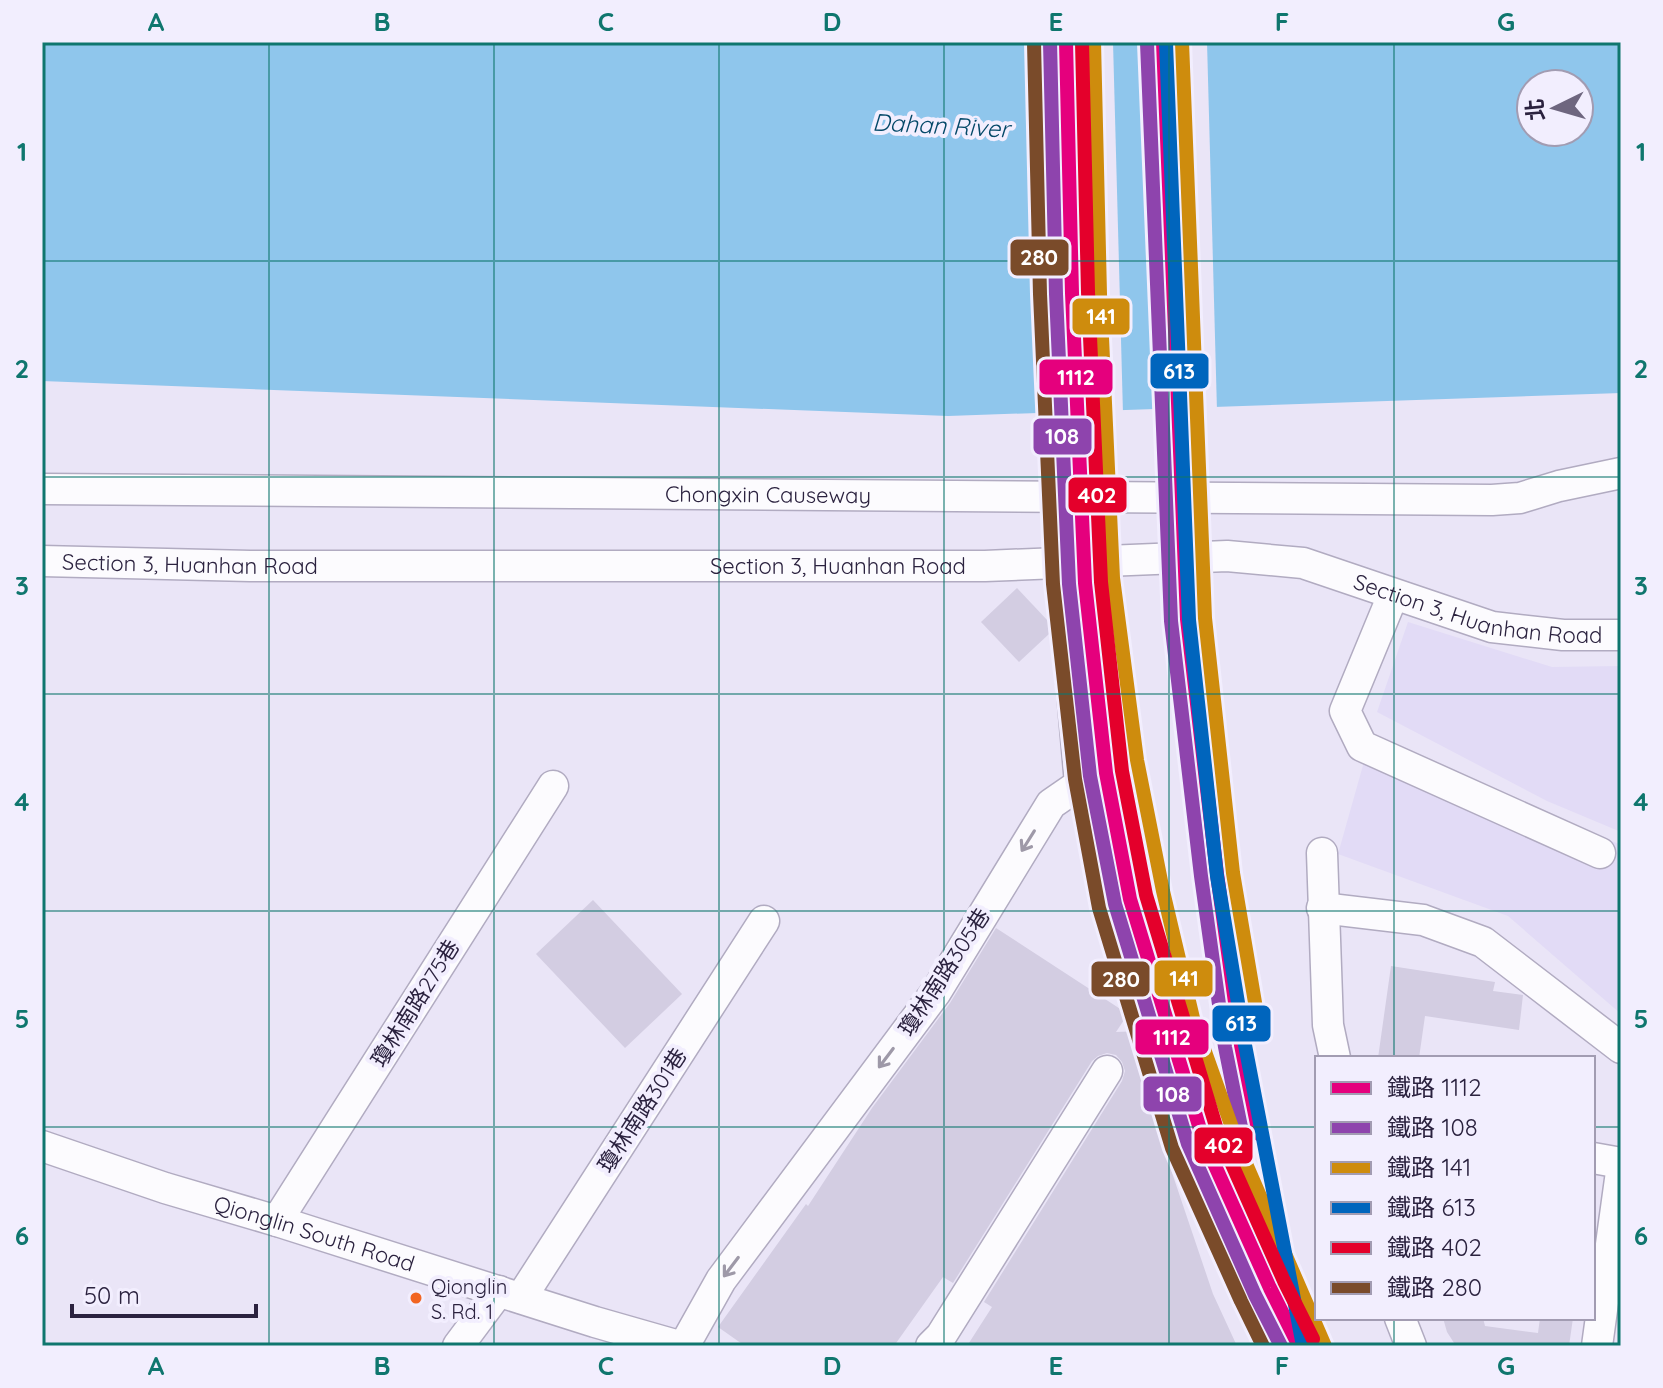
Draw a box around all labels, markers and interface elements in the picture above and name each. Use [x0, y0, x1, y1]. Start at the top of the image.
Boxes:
text: A [148, 5, 165, 38]
text: B [373, 5, 391, 38]
text: C [598, 5, 614, 38]
text: D [823, 5, 841, 38]
text: E [1049, 5, 1063, 38]
text: F [1275, 5, 1289, 38]
text: G [1497, 5, 1515, 38]
north arrow [1515, 68, 1595, 148]
text: 北 [1520, 98, 1550, 122]
water label: Dahan River [872, 106, 1013, 144]
text: 1 [17, 135, 27, 168]
text: 1 [1636, 135, 1646, 168]
line badge: 280 [1009, 238, 1070, 277]
text: 280 [1020, 243, 1058, 271]
line badge: 141 [1071, 297, 1131, 336]
text: 141 [1086, 302, 1116, 330]
text: 2 [15, 352, 29, 385]
line badge: 613 [1149, 352, 1210, 390]
text: 2 [1634, 352, 1648, 385]
text: 613 [1163, 357, 1195, 385]
line badge: 1112 [1038, 358, 1114, 396]
text: 1112 [1057, 363, 1095, 391]
line badge: 108 [1032, 417, 1093, 456]
text: 108 [1045, 422, 1079, 450]
line badge: 402 [1067, 476, 1128, 514]
street label: Chongxin Causeway [665, 480, 871, 509]
text: 402 [1078, 481, 1116, 509]
street label: Section 3, Huanhan Road [62, 547, 318, 580]
street label: Section 3, Huanhan Road [710, 552, 966, 580]
street label: Section 3, Huanhan Road [1350, 567, 1602, 649]
text: 3 [15, 569, 29, 602]
text: 3 [1634, 569, 1648, 602]
text: 4 [14, 785, 30, 818]
text: 4 [1633, 785, 1649, 818]
one-way arrow [1020, 829, 1037, 851]
street label: 瓊林南路305巷 [892, 903, 996, 1041]
street label: 瓊林南路275巷 [365, 934, 465, 1072]
line badge: 141 [1153, 959, 1214, 998]
line badge: 280 [1090, 960, 1151, 998]
text: 141 [1169, 964, 1199, 992]
text: 280 [1102, 965, 1140, 993]
text: 5 [15, 1002, 29, 1035]
text: 5 [1634, 1002, 1648, 1035]
line badge: 613 [1211, 1004, 1272, 1043]
text: 613 [1225, 1009, 1257, 1037]
line badge: 1112 [1134, 1018, 1210, 1056]
text: 1112 [1153, 1023, 1191, 1051]
street label: 瓊林南路301巷 [591, 1043, 693, 1177]
one-way arrow [878, 1047, 895, 1068]
legend [1315, 1056, 1595, 1320]
text: 鐵路 1112 [1387, 1072, 1482, 1102]
line badge: 108 [1142, 1075, 1203, 1113]
text: 108 [1156, 1080, 1190, 1108]
text: 鐵路 108 [1387, 1112, 1478, 1142]
line badge: 402 [1193, 1126, 1254, 1165]
text: 402 [1205, 1131, 1243, 1159]
text: 鐵路 141 [1387, 1152, 1471, 1182]
street label: Qionglin South Road [211, 1189, 418, 1278]
text: 鐵路 613 [1387, 1192, 1476, 1222]
text: 6 [15, 1219, 29, 1252]
text: 6 [1634, 1219, 1648, 1252]
text: 鐵路 402 [1387, 1232, 1482, 1262]
one-way arrow [723, 1255, 739, 1277]
scale bar [72, 1268, 256, 1318]
text: 鐵路 280 [1387, 1272, 1482, 1302]
place label: Qionglin S. Rd. 1 [431, 1274, 507, 1324]
text: 50 m [84, 1280, 140, 1310]
marker: Qionglin S. Rd. 1 [408, 1290, 424, 1306]
text: A [148, 1349, 165, 1382]
text: B [373, 1349, 391, 1382]
text: C [598, 1349, 614, 1382]
text: D [823, 1349, 841, 1382]
text: E [1049, 1349, 1063, 1382]
text: F [1275, 1349, 1289, 1382]
text: G [1497, 1349, 1515, 1382]

